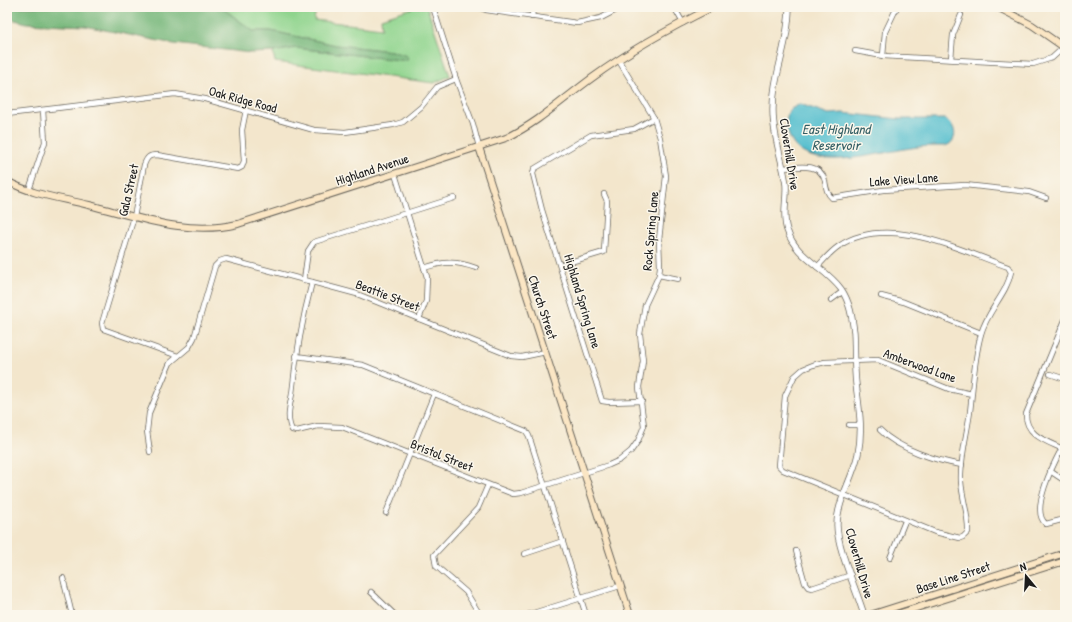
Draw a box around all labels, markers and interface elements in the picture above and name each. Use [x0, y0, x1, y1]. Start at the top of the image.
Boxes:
street label: Oak Ridge Road [207, 81, 279, 117]
street label: Cloverhill Drive [775, 117, 805, 191]
water label: East Highland Reservoir [802, 119, 872, 154]
street label: Highland Avenue [333, 149, 411, 189]
street label: Gala Street [113, 162, 143, 218]
street label: Lake View Lane [869, 168, 939, 190]
street label: Rock Spring Lane [638, 191, 662, 271]
street label: Highland Spring Lane [560, 252, 606, 350]
street label: Church Street [524, 273, 562, 342]
street label: Beattie Street [353, 275, 423, 316]
street label: Amberwood Lane [881, 344, 959, 386]
street label: Bristol Street [408, 434, 476, 476]
street label: Cloverhill Drive [841, 526, 879, 600]
street label: Base Line Street [914, 556, 993, 597]
north arrow [1006, 556, 1046, 596]
text: N [1018, 559, 1028, 574]

